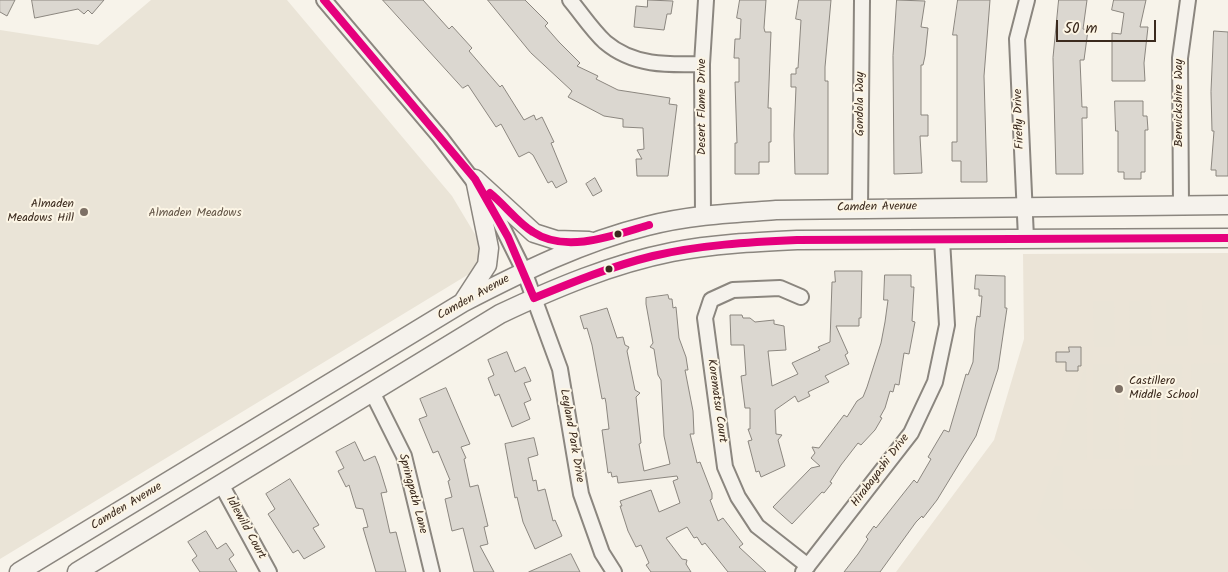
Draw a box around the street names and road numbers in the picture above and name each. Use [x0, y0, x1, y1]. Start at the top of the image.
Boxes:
street label: Desert Flame Drive [696, 59, 710, 155]
street label: Berwickshire Way [1173, 59, 1187, 147]
street label: Gondola Way [854, 72, 868, 136]
street label: Firefly Drive [1012, 89, 1028, 149]
street label: Camden Avenue [837, 200, 917, 216]
street label: Camden Avenue [435, 272, 513, 324]
street label: Korematsu Court [703, 358, 729, 444]
street label: Leyland Park Drive [556, 388, 586, 484]
street label: Hirabayashi Drive [849, 432, 913, 510]
street label: Springpath Lane [394, 452, 430, 536]
street label: Camden Avenue [89, 480, 165, 534]
street label: Idlewild Court [222, 494, 268, 562]

